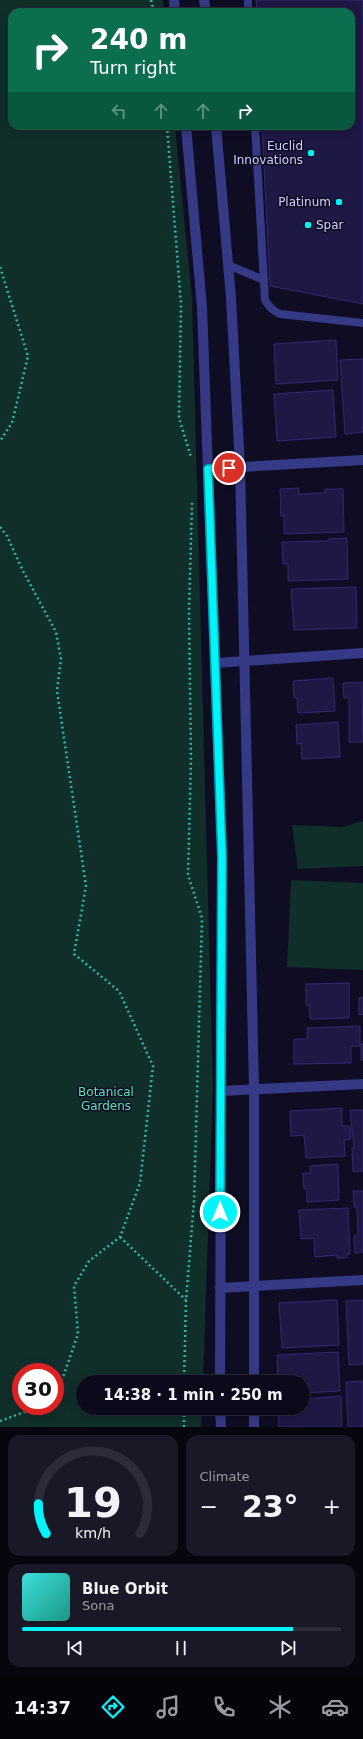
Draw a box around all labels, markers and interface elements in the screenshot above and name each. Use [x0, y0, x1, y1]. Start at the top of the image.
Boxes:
text: 240 m [90, 23, 187, 56]
icon: right [24, 24, 76, 76]
text: Turn right [90, 57, 176, 78]
icon: left [108, 100, 130, 122]
icon: ahead [150, 100, 172, 122]
icon: ahead [192, 100, 214, 122]
icon: right [234, 100, 256, 122]
place label: Euclid Innovations [233, 139, 303, 167]
marker: Euclid Innovations [306, 148, 316, 158]
place label: Platinum [278, 195, 331, 209]
marker: Platinum [334, 197, 344, 207]
place label: Spar [316, 218, 344, 232]
marker: Spar [303, 220, 313, 230]
pin [212, 451, 246, 485]
icon: arrive [218, 457, 240, 479]
park label: Botanical Gardens [78, 1085, 134, 1113]
position arrow [199, 1191, 241, 1233]
speed limit sign: 30 [12, 1363, 64, 1415]
text: 14:38 · 1 min · 250 m [103, 1386, 283, 1404]
text: Climate [200, 1469, 250, 1484]
text: 19 [64, 1477, 122, 1526]
text: 23° [242, 1489, 299, 1524]
text: − [200, 1494, 218, 1519]
text: + [323, 1494, 341, 1519]
text: km/h [75, 1524, 111, 1540]
text: Blue Orbit [82, 1580, 168, 1598]
text: Sona [82, 1598, 114, 1613]
icon: previous [64, 1637, 86, 1659]
icon: pause [170, 1637, 192, 1659]
icon: next [277, 1637, 299, 1659]
icon: directions [99, 1693, 127, 1721]
icon: music [154, 1693, 182, 1721]
icon: phone [210, 1693, 238, 1721]
icon: climate [266, 1693, 294, 1721]
icon: car [321, 1693, 349, 1721]
text: 14:37 [14, 1697, 71, 1718]

